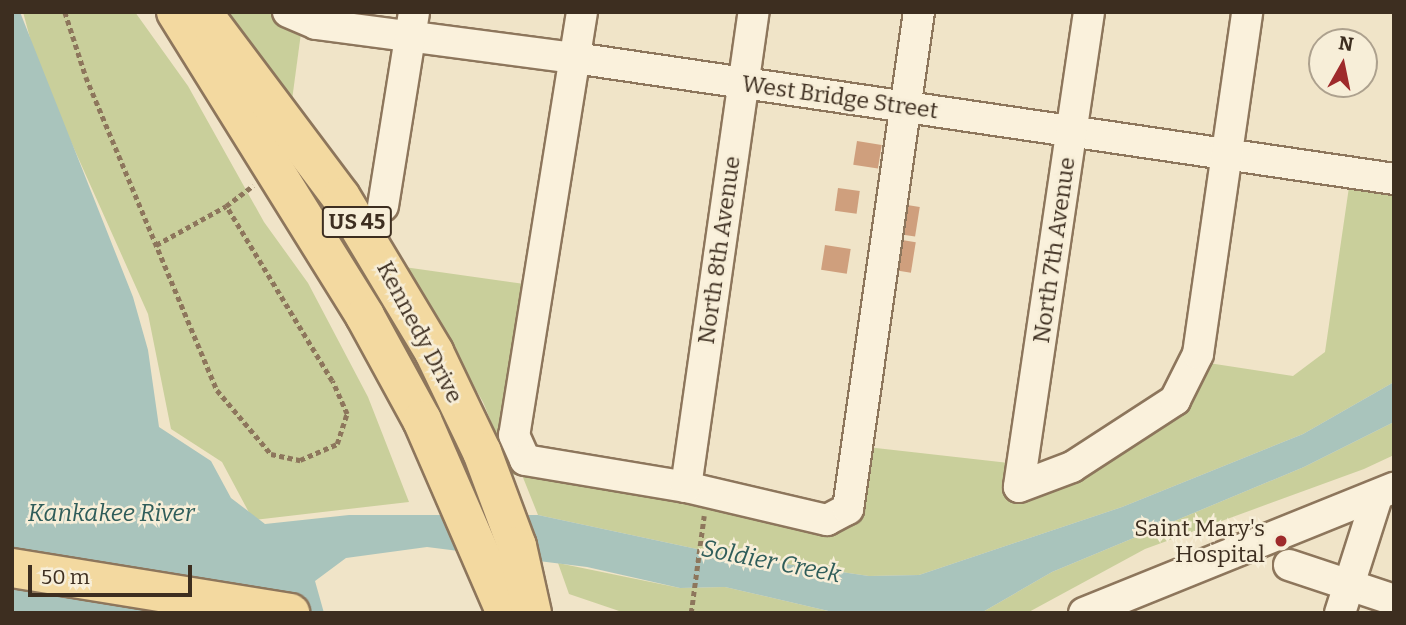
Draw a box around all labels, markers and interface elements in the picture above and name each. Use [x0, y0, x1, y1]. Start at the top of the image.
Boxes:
north arrow [1308, 28, 1378, 98]
text: N [1337, 31, 1355, 56]
street label: West Bridge Street [740, 70, 940, 124]
street label: North 8th Avenue [692, 154, 746, 346]
street label: North 7th Avenue [1027, 155, 1081, 345]
road number: US 45 [320, 204, 394, 240]
street label: Kennedy Drive [371, 257, 469, 407]
water label: Kankakee River [28, 500, 194, 528]
place label: Saint Mary's Hospital [1134, 514, 1265, 568]
marker: Saint Mary's Hospital [1271, 531, 1291, 551]
water label: Soldier Creek [699, 534, 843, 590]
scale bar [32, 552, 196, 596]
text: 50 m [41, 564, 90, 590]

